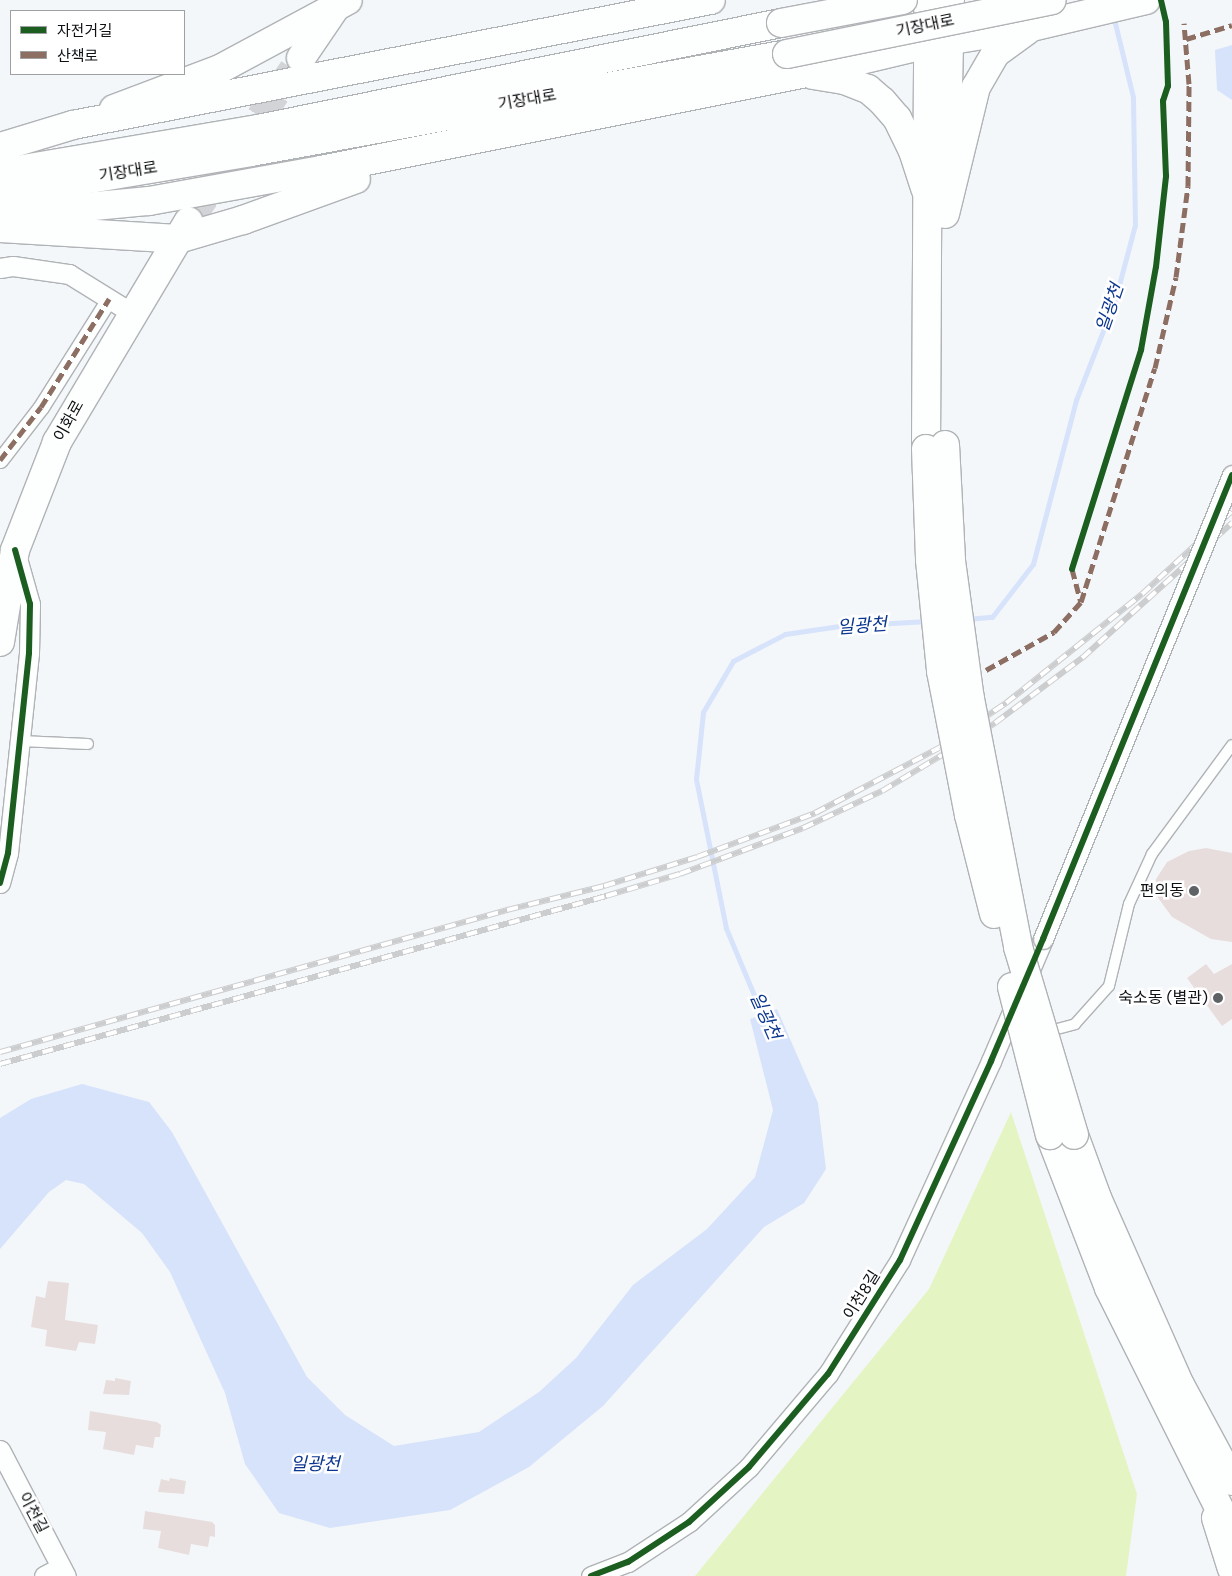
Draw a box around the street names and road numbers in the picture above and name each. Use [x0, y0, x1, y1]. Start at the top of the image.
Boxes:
street label: 기장대로 [894, 10, 956, 42]
street label: 기장대로 [496, 85, 558, 115]
street label: 기장대로 [97, 158, 159, 186]
street label: 이화로 [50, 397, 88, 445]
street label: 이천8길 [840, 1267, 884, 1323]
street label: 이천길 [14, 1489, 52, 1537]

